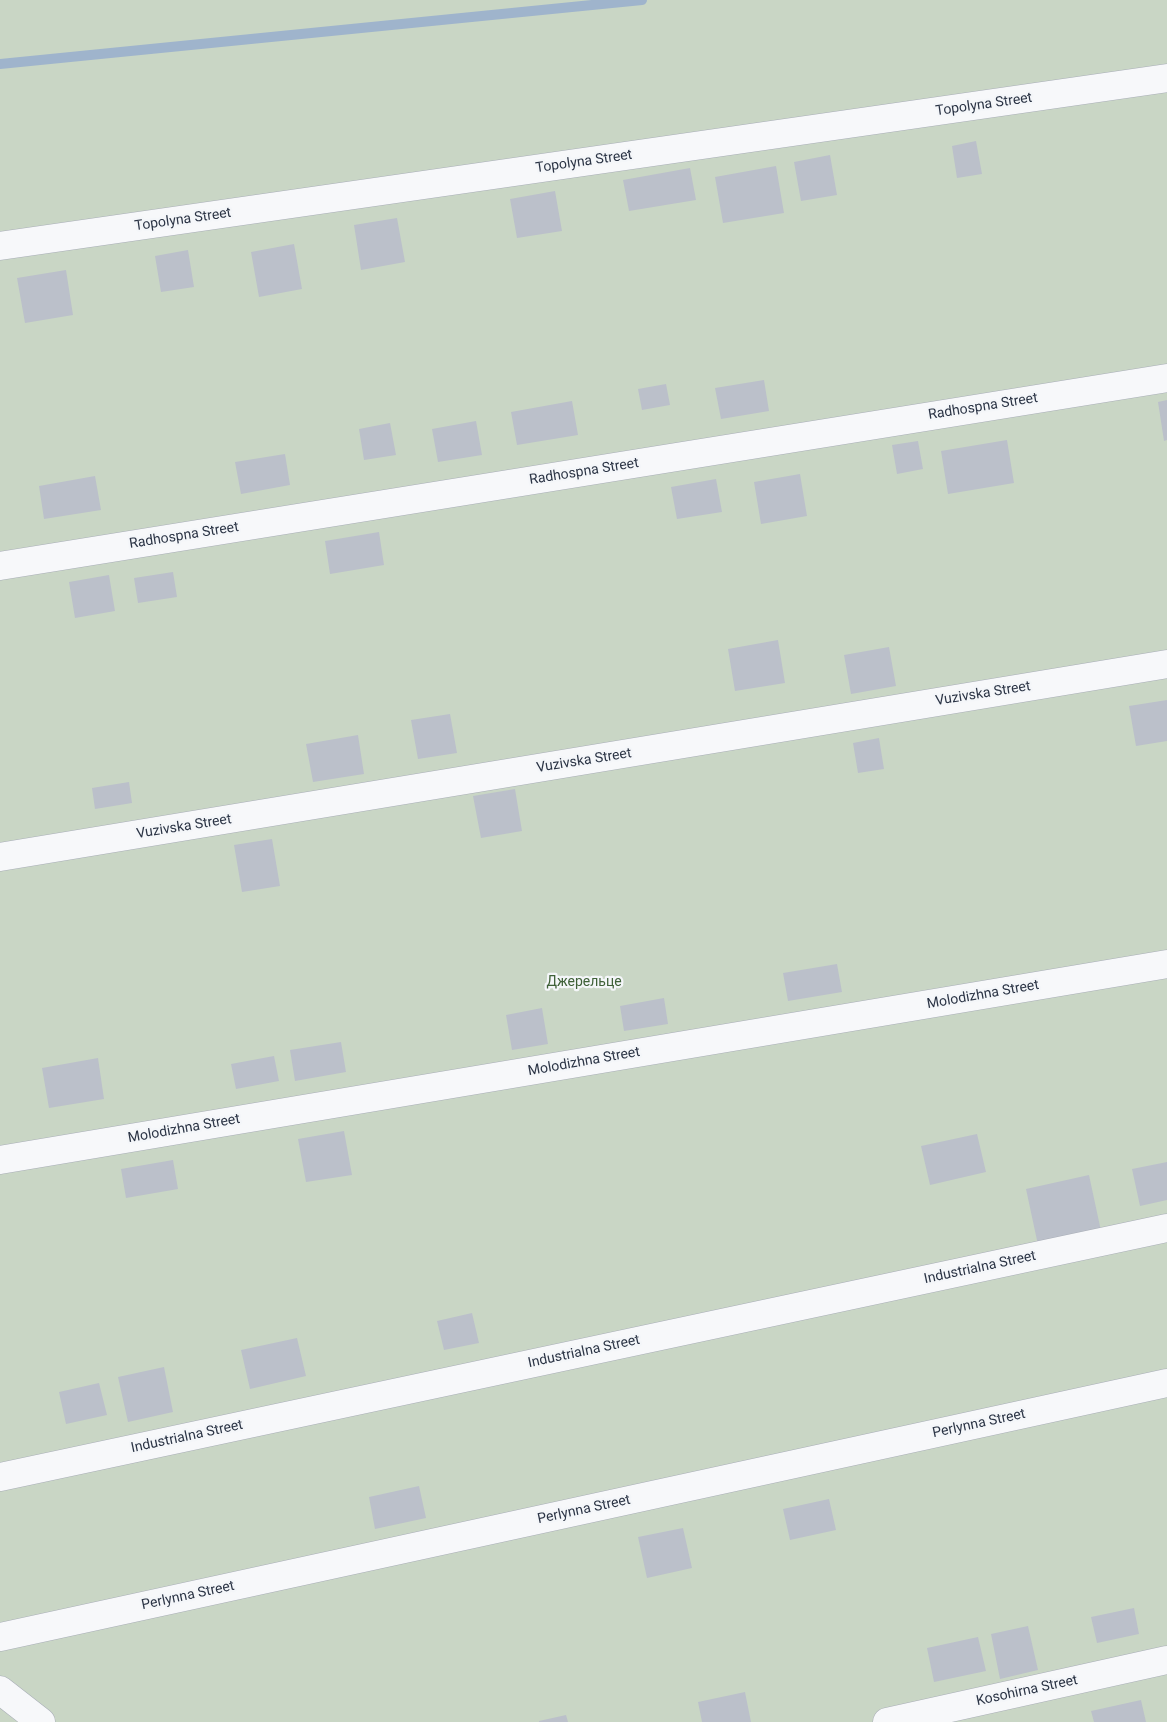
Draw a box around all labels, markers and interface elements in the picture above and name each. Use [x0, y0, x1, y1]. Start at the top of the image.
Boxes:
street label: Topolyna Street [935, 90, 1033, 120]
street label: Topolyna Street [535, 147, 633, 177]
street label: Topolyna Street [134, 205, 232, 235]
street label: Radhospna Street [927, 390, 1039, 424]
street label: Radhospna Street [528, 455, 640, 489]
street label: Radhospna Street [128, 519, 240, 553]
street label: Vuzivska Street [934, 678, 1032, 710]
street label: Vuzivska Street [535, 745, 633, 777]
street label: Vuzivska Street [135, 811, 233, 843]
park label: Джерельце [546, 974, 622, 990]
street label: Molodizhna Street [926, 977, 1040, 1013]
street label: Molodizhna Street [527, 1044, 641, 1080]
street label: Molodizhna Street [127, 1111, 241, 1147]
street label: Industrialna Street [923, 1248, 1037, 1288]
street label: Industrialna Street [527, 1332, 641, 1372]
street label: Perlynna Street [931, 1406, 1027, 1442]
street label: Industrialna Street [130, 1417, 244, 1457]
street label: Perlynna Street [536, 1492, 632, 1528]
street label: Perlynna Street [140, 1578, 236, 1614]
street label: Kosohirna Street [975, 1672, 1079, 1710]

